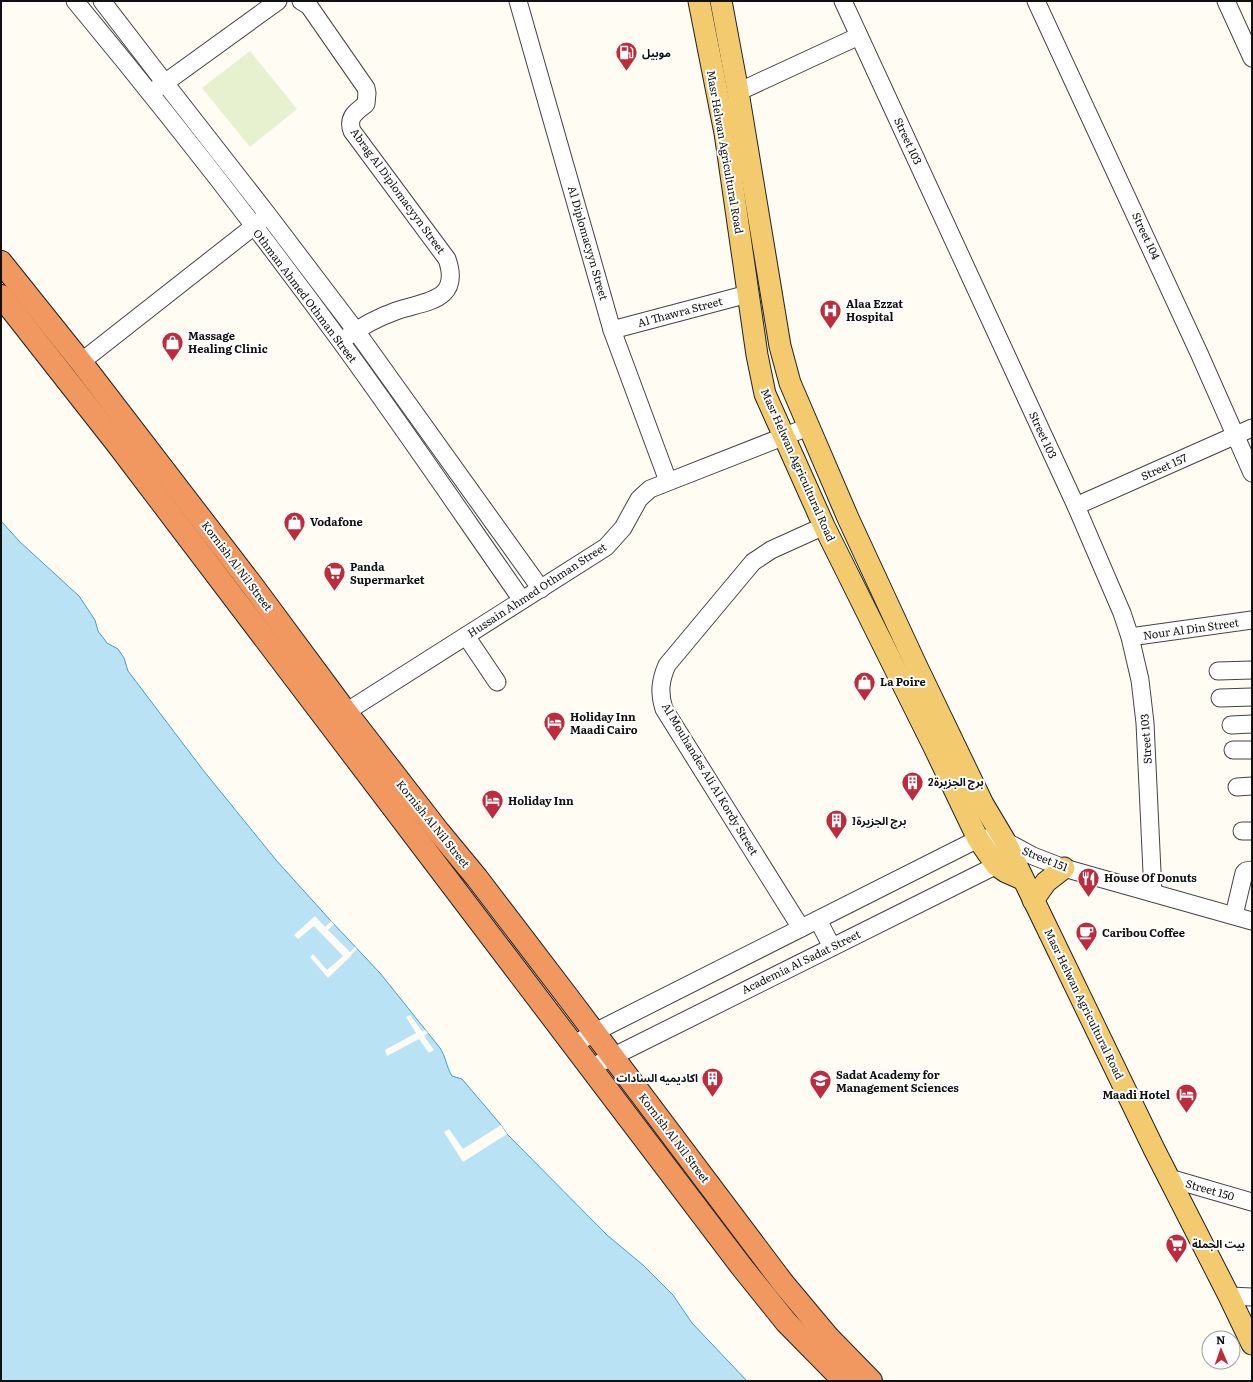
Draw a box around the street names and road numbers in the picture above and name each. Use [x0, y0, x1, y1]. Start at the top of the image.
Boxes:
street label: Masr Helwan Agricultural Road [704, 69, 748, 235]
street label: Street 103 [891, 114, 927, 167]
street label: Abrag Al Diplomacyyn Street [348, 124, 450, 257]
street label: Al Diplomacyyn Street [565, 184, 613, 302]
street label: Street 104 [1129, 209, 1165, 262]
street label: Othman Ahmed Othman Street [250, 225, 362, 366]
street label: Al Thawra Street [635, 292, 725, 330]
street label: Masr Helwan Agricultural Road [758, 386, 840, 544]
street label: Street 103 [1026, 408, 1062, 461]
street label: Street 157 [1138, 449, 1190, 483]
street label: Kornish Al Nil Street [199, 517, 277, 614]
street label: Hussain Ahmed Othman Street [464, 538, 610, 640]
street label: Nour Al Din Street [1142, 613, 1240, 643]
street label: Al Mouhandes Ali Al Kordy Street [659, 699, 763, 858]
street label: Street 103 [1135, 713, 1155, 765]
street label: Kornish Al Nil Street [393, 776, 475, 871]
street label: Street 151 [1020, 842, 1071, 875]
street label: Academia Al Sadat Street [738, 925, 863, 997]
street label: Masr Helwan Agricultural Road [1041, 925, 1129, 1082]
street label: Kornish Al Nil Street [636, 1089, 714, 1186]
street label: Street 150 [1184, 1174, 1237, 1204]

